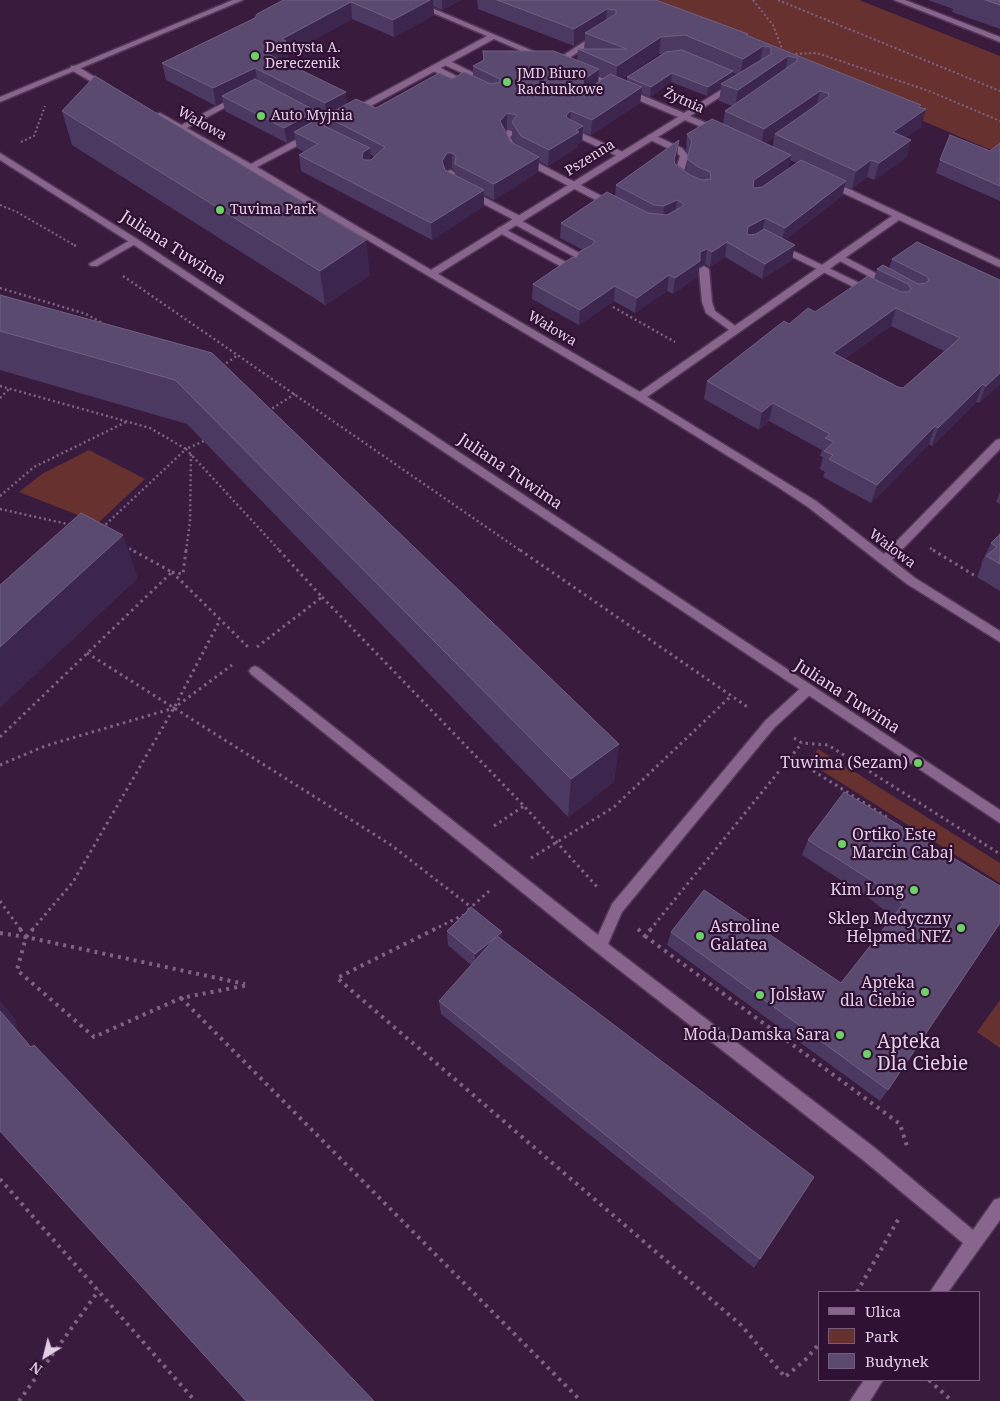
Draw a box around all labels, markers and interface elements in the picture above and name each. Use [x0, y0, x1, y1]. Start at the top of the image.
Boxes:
place label: Dentysta A. Dereczenik [265, 40, 341, 72]
marker: Dentysta A. Dereczenik [249, 50, 261, 62]
place label: JMD Biuro Rachunkowe [517, 66, 603, 98]
marker: JMD Biuro Rachunkowe [501, 76, 513, 88]
street label: Żytnia [661, 85, 707, 117]
street label: Wałowa [174, 104, 230, 144]
place label: Auto Myjnia [271, 108, 353, 124]
marker: Auto Myjnia [255, 110, 267, 122]
street label: Pszenna [562, 136, 618, 180]
place label: Tuvima Park [230, 202, 316, 218]
marker: Tuvima Park [214, 204, 226, 216]
street label: Juliana Tuwima [117, 207, 229, 289]
street label: Wałowa [524, 308, 580, 350]
street label: Juliana Tuwima [454, 430, 566, 514]
street label: Wałowa [865, 526, 919, 572]
street label: Juliana Tuwima [791, 656, 903, 738]
place label: Tuwima (Sezam) [780, 753, 908, 773]
marker: Tuwima (Sezam) [912, 757, 924, 769]
place label: Ortiko Este Marcin Cabaj [852, 825, 953, 863]
marker: Ortiko Este Marcin Cabaj [836, 838, 848, 850]
place label: Kim Long [830, 880, 904, 900]
marker: Kim Long [908, 884, 920, 896]
place label: Sklep Medyczny Helpmed NFZ [828, 909, 951, 947]
place label: Astroline Galatea [710, 917, 780, 955]
marker: Sklep Medyczny Helpmed NFZ [955, 922, 967, 934]
marker: Astroline Galatea [694, 930, 706, 942]
place label: Apteka dla Ciebie [840, 973, 915, 1011]
place label: Jolsław [770, 985, 825, 1005]
marker: Apteka dla Ciebie [919, 986, 931, 998]
marker: Jolsław [754, 989, 766, 1001]
place label: Moda Damska Sara [683, 1025, 830, 1045]
marker: Moda Damska Sara [834, 1029, 846, 1041]
place label: Apteka Dla Ciebie [877, 1032, 968, 1076]
marker: Apteka Dla Ciebie [861, 1048, 873, 1060]
legend [818, 1291, 980, 1381]
text: Ulica [865, 1301, 901, 1321]
text: Park [865, 1326, 898, 1346]
north arrow [20, 1331, 70, 1381]
text: Budynek [865, 1351, 929, 1371]
text: N [26, 1358, 46, 1379]

